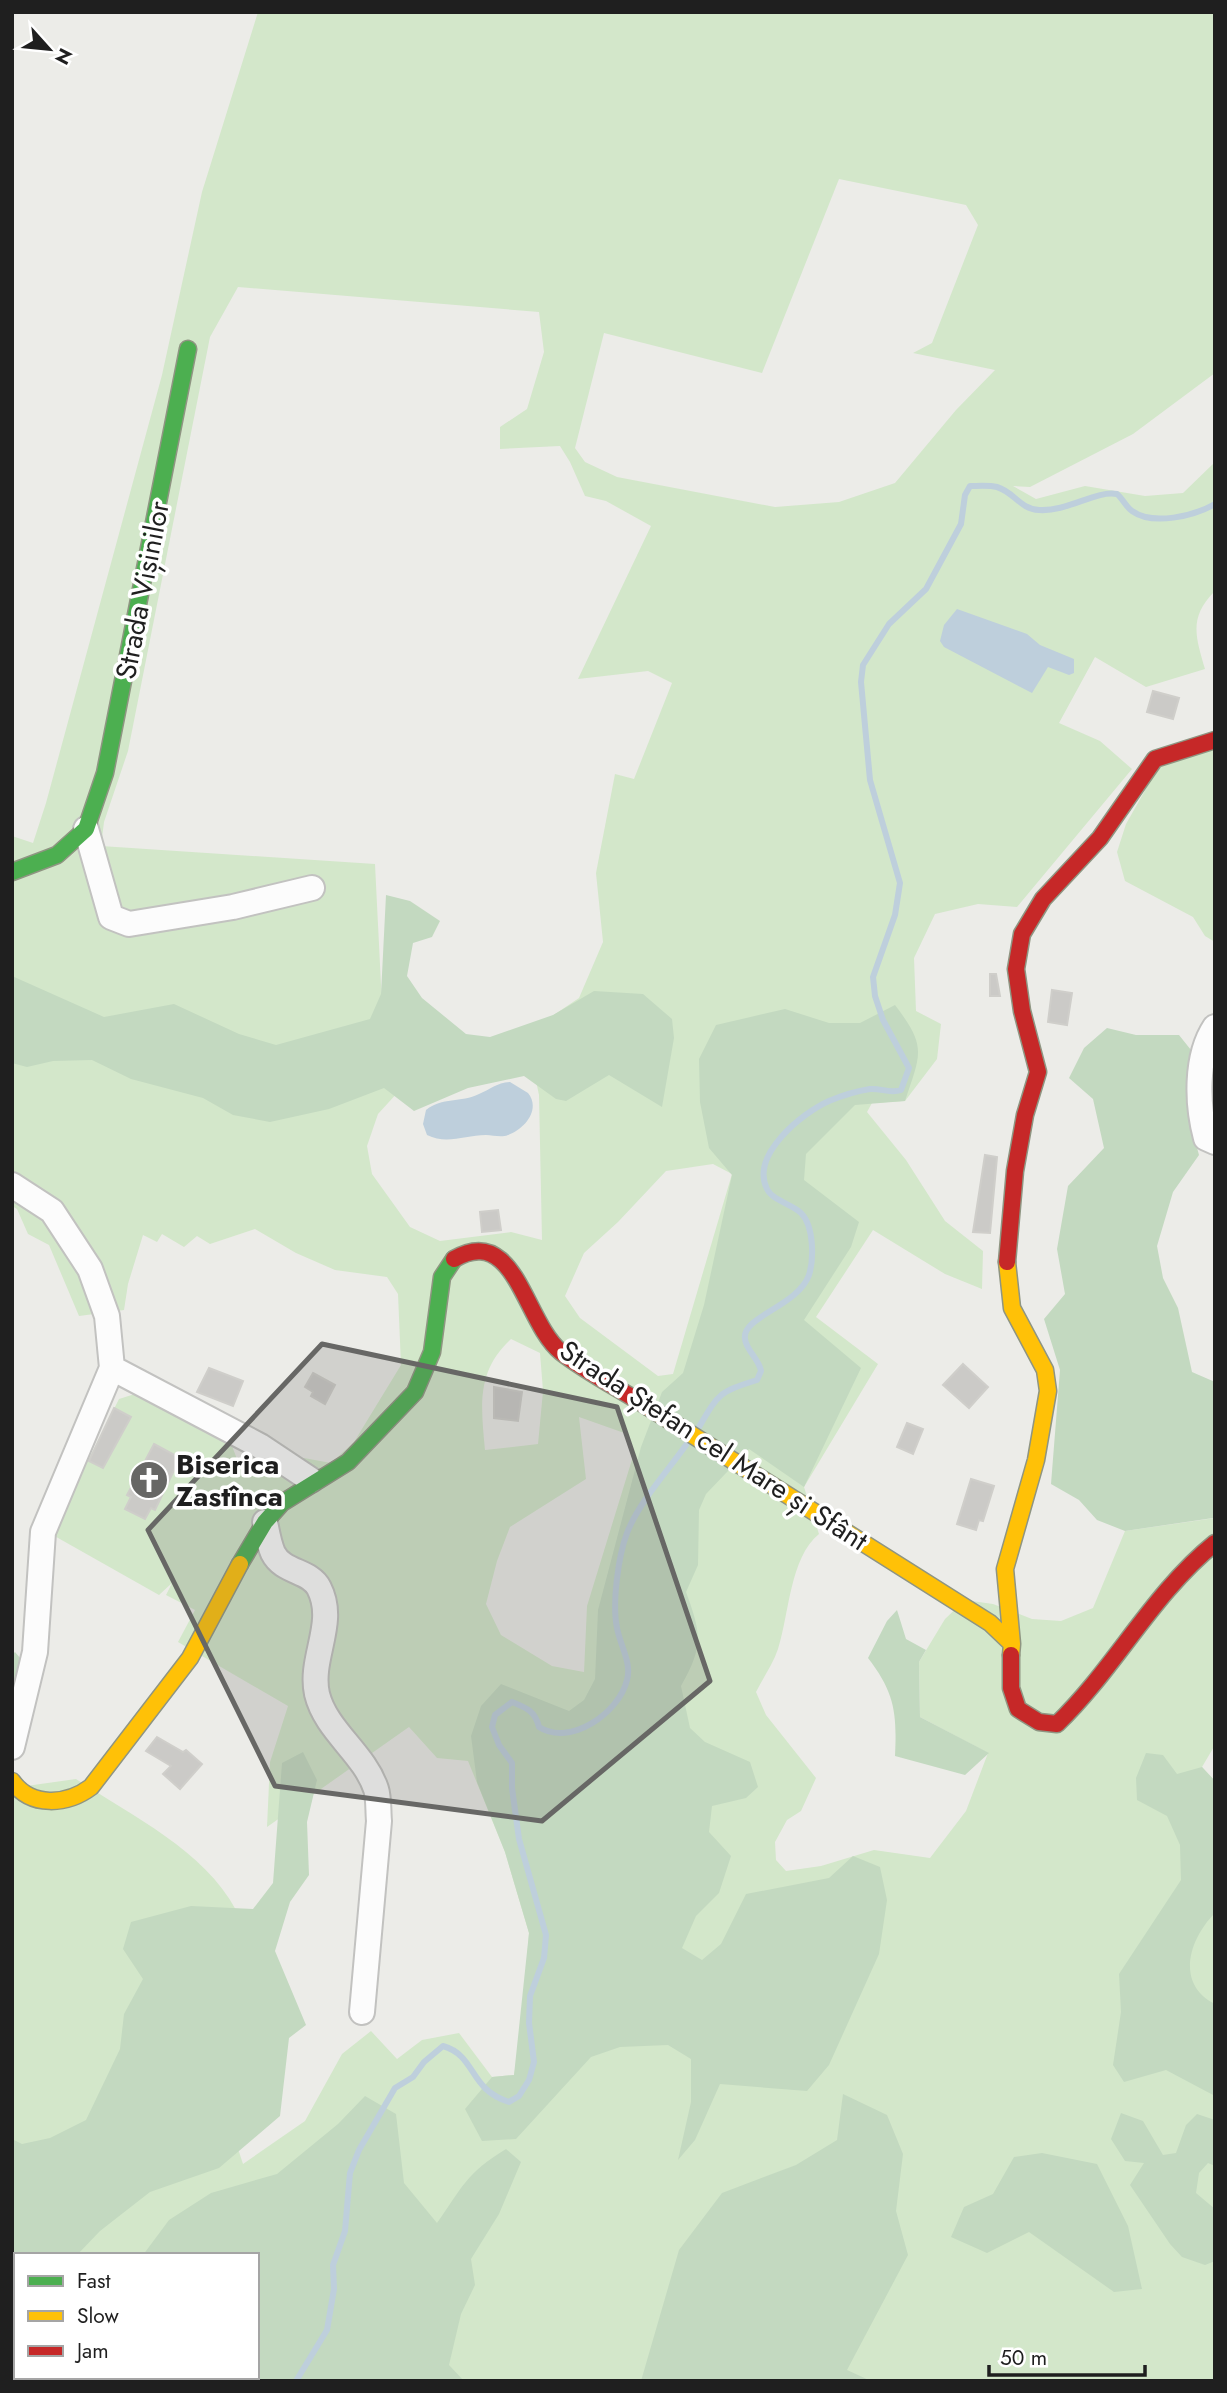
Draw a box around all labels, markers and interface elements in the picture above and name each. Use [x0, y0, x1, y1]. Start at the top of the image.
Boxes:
north arrow [14, 14, 84, 84]
text: N [48, 44, 79, 69]
street label: Strada Vișinilor [105, 497, 180, 683]
street label: Strada Ștefan cel Mare și Sfânt [552, 1330, 876, 1561]
place label: Biserica Zastînca [176, 1444, 283, 1517]
church icon: Biserica Zastînca [128, 1459, 170, 1501]
legend [14, 2253, 259, 2379]
text: Fast [77, 2266, 110, 2296]
text: Slow [77, 2301, 119, 2331]
scale bar [989, 2334, 1145, 2378]
text: Jam [74, 2336, 109, 2366]
text: 50 m [1000, 2343, 1047, 2373]

